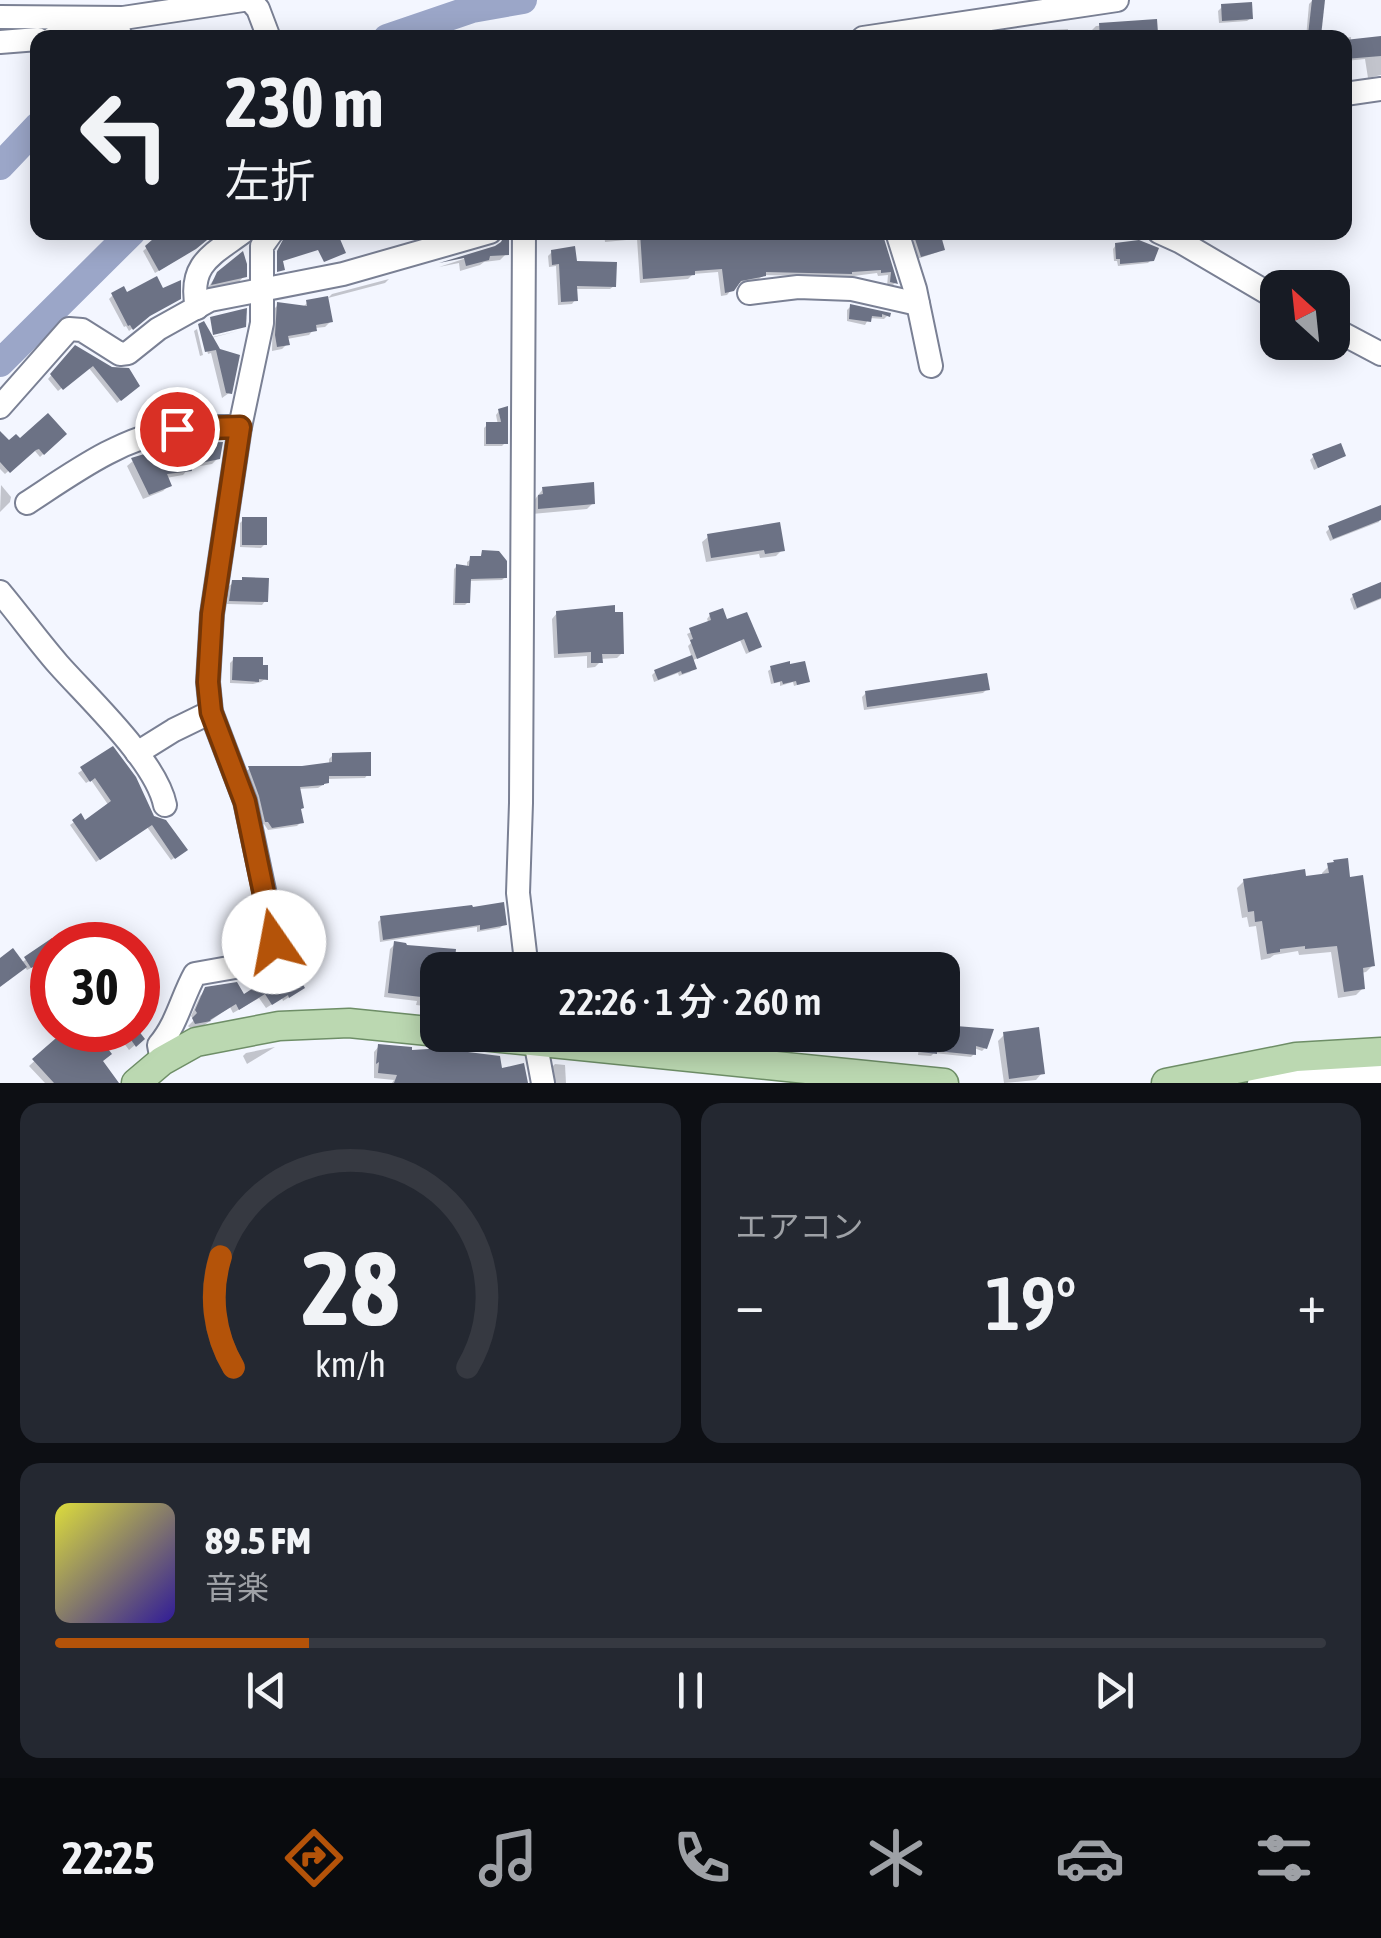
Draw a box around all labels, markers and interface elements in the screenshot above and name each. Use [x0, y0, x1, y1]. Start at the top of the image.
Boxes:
text: 230 m [225, 62, 384, 142]
icon: left [60, 70, 190, 200]
text: 左折 [225, 155, 315, 207]
north arrow [1260, 270, 1350, 360]
map controls [1260, 270, 1350, 360]
pin [135, 387, 220, 472]
icon: arrive [150, 402, 205, 457]
position arrow [222, 890, 326, 994]
speed limit sign: 30 [30, 922, 160, 1052]
text: 22:26 · 1 分 · 260 m [559, 980, 821, 1023]
text: エアコン [736, 1208, 864, 1245]
text: 28 [301, 1228, 399, 1347]
text: 19° [985, 1260, 1076, 1346]
text: − [736, 1272, 764, 1335]
text: + [1297, 1272, 1326, 1335]
text: km/h [315, 1344, 386, 1385]
text: 89.5 FM [205, 1519, 311, 1562]
text: 音楽 [205, 1569, 269, 1606]
icon: previous [239, 1663, 294, 1718]
icon: pause [663, 1663, 718, 1718]
icon: next [1087, 1663, 1142, 1718]
icon: directions [279, 1823, 349, 1893]
icon: music [473, 1823, 543, 1893]
icon: phone [667, 1823, 737, 1893]
icon: climate [861, 1823, 931, 1893]
icon: car [1055, 1823, 1125, 1893]
icon: filters [1249, 1823, 1319, 1893]
text: 22:25 [62, 1832, 155, 1884]

